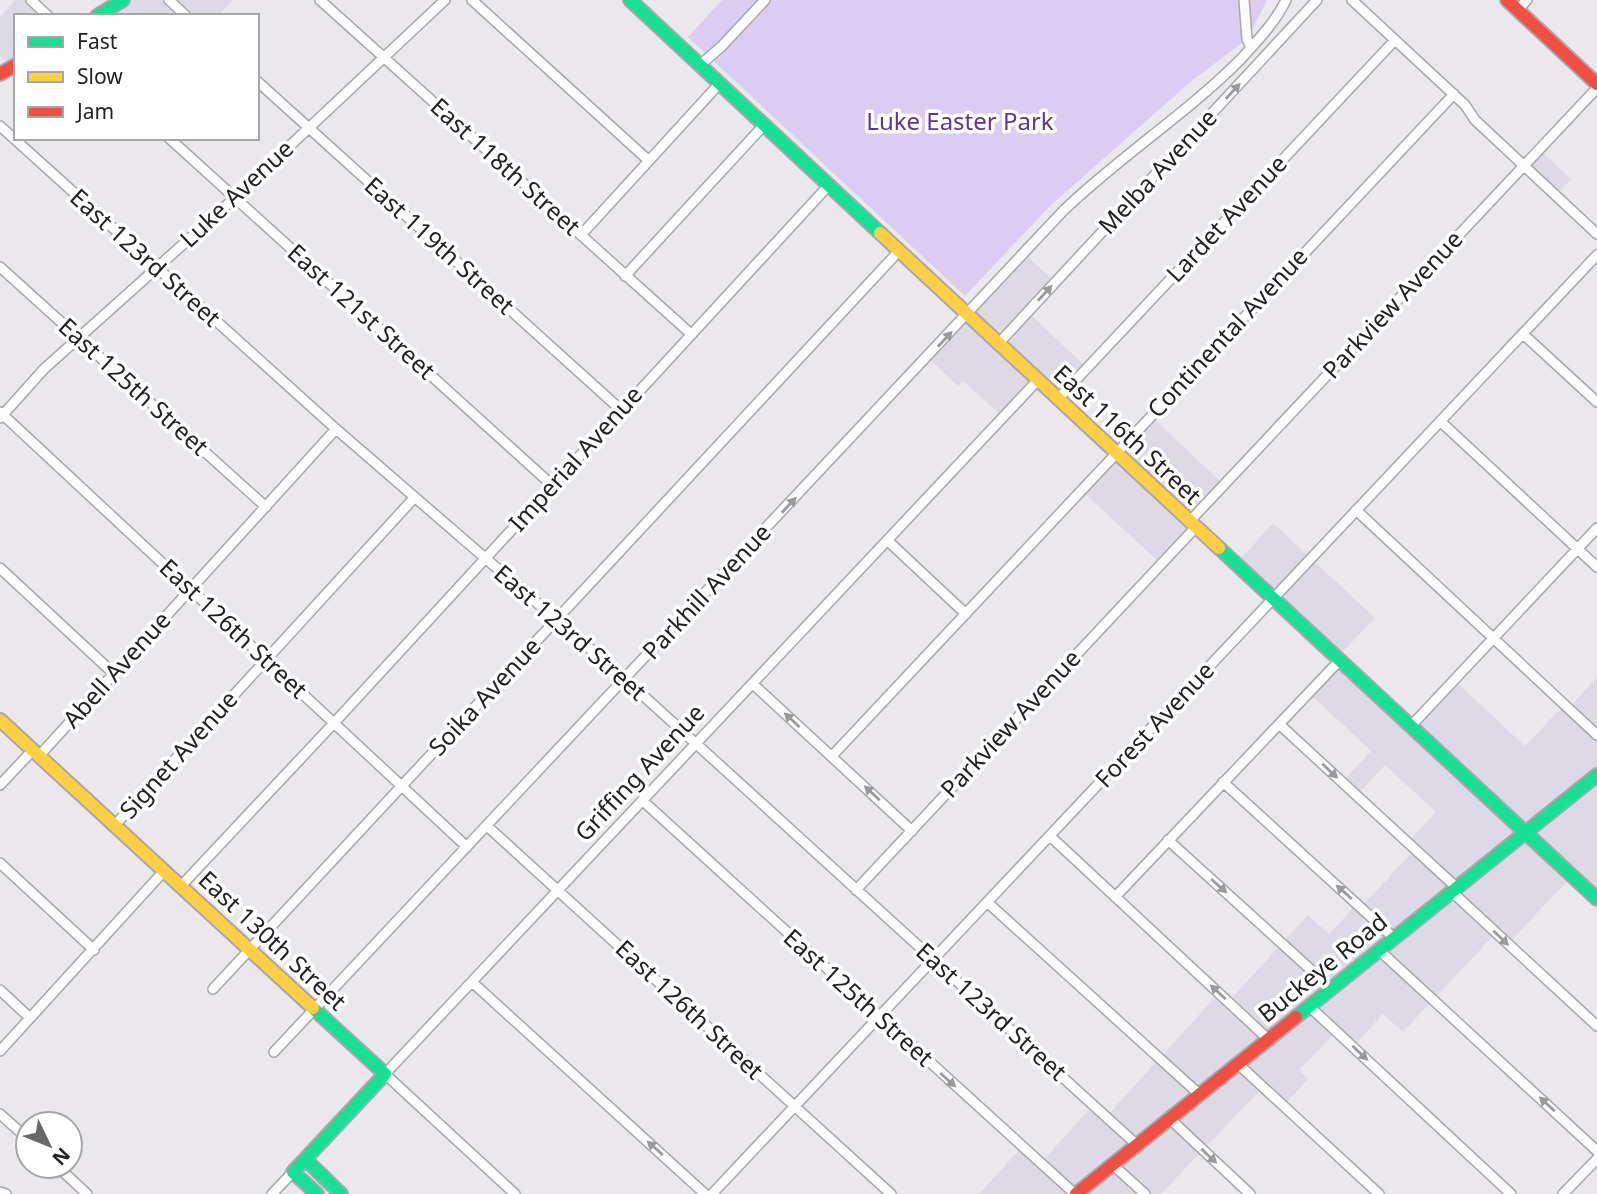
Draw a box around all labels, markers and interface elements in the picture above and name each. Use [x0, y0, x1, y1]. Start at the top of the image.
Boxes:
legend [14, 14, 259, 140]
text: Fast [77, 27, 118, 55]
text: Slow [77, 62, 123, 90]
one-way arrow [1225, 83, 1241, 100]
street label: East 118th Street [424, 90, 588, 242]
text: Jam [75, 97, 114, 125]
street label: Melba Avenue [1090, 101, 1224, 241]
park label: Luke Easter Park [866, 104, 1054, 137]
street label: Luke Avenue [172, 132, 300, 254]
street label: Lardet Avenue [1158, 147, 1294, 289]
street label: East 119th Street [358, 169, 522, 321]
street label: East 123rd Street [64, 180, 229, 334]
street label: Parkview Avenue [1315, 223, 1469, 385]
street label: East 121st Street [281, 236, 443, 386]
street label: Continental Avenue [1139, 240, 1314, 424]
one-way arrow [1037, 285, 1053, 302]
street label: East 125th Street [52, 310, 216, 462]
one-way arrow [937, 331, 953, 348]
street label: East 116th Street [1047, 357, 1209, 511]
street label: Imperial Avenue [501, 378, 649, 538]
one-way arrow [781, 497, 797, 514]
street label: Parkhill Avenue [634, 516, 778, 666]
street label: East 126th Street [153, 551, 315, 705]
street label: East 123rd Street [488, 556, 654, 707]
street label: Abell Avenue [55, 604, 177, 734]
street label: Soika Avenue [420, 630, 547, 762]
street label: Parkview Avenue [933, 642, 1087, 804]
street label: Forest Avenue [1087, 654, 1221, 794]
street label: Signet Avenue [112, 683, 244, 825]
street label: Griffing Avenue [567, 696, 711, 848]
one-way arrow [783, 712, 801, 728]
one-way arrow [1321, 762, 1338, 778]
one-way arrow [864, 786, 881, 802]
street label: East 130th Street [192, 863, 354, 1017]
one-way arrow [1210, 878, 1227, 894]
one-way arrow [1335, 884, 1353, 900]
street label: Buckeye Road [1250, 904, 1394, 1029]
street label: East 125th Street [777, 921, 941, 1073]
one-way arrow [1493, 929, 1510, 946]
street label: East 126th Street [609, 932, 771, 1086]
street label: East 123rd Street [910, 934, 1075, 1088]
one-way arrow [1210, 985, 1227, 1001]
one-way arrow [1351, 1045, 1368, 1061]
one-way arrow [939, 1072, 957, 1088]
one-way arrow [1539, 1097, 1556, 1113]
north arrow [14, 1110, 84, 1180]
one-way arrow [646, 1141, 663, 1156]
text: N [47, 1142, 76, 1171]
one-way arrow [1200, 1148, 1217, 1164]

